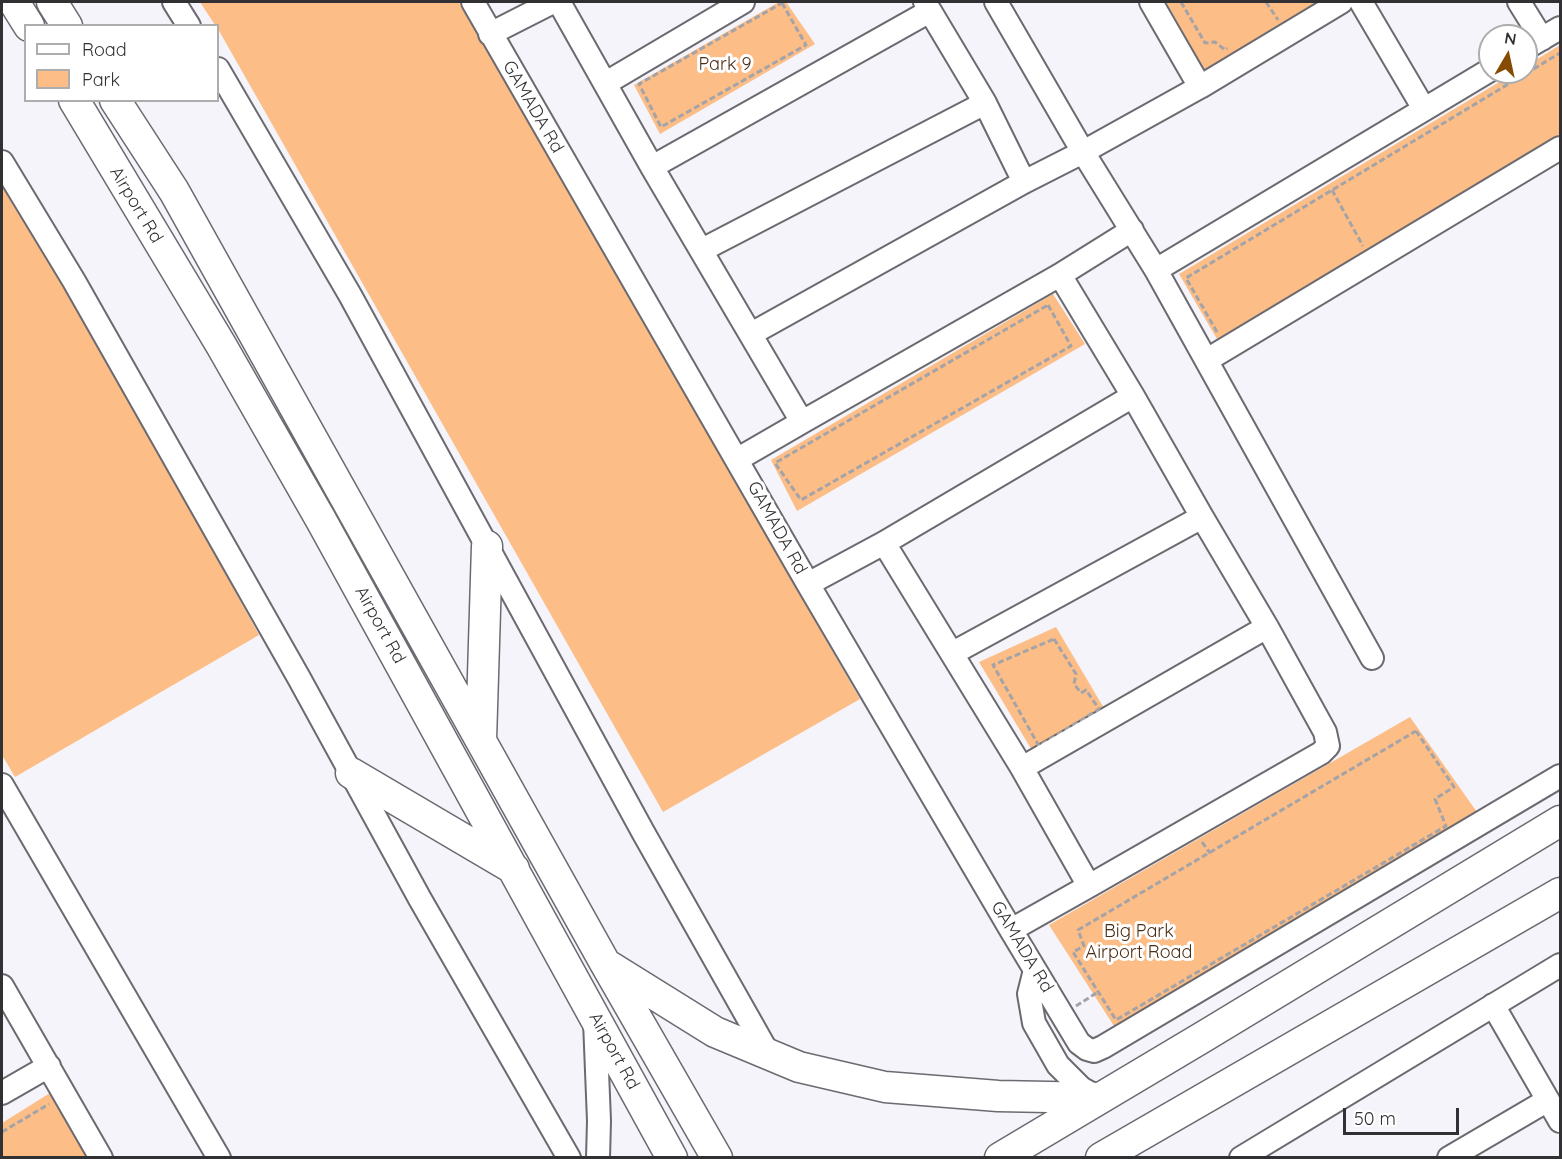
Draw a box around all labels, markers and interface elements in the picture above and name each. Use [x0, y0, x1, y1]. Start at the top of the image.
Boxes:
legend [24, 24, 219, 102]
north arrow [1478, 24, 1538, 84]
text: N [1503, 27, 1518, 49]
text: Road [82, 38, 127, 61]
park label: Park 9 [698, 54, 752, 76]
street label: GAMADA Rd [498, 57, 568, 157]
text: Park [82, 68, 120, 91]
street label: Airport Rd [105, 163, 167, 247]
street label: GAMADA Rd [743, 478, 811, 578]
street label: Airport Rd [350, 583, 410, 667]
street label: GAMADA Rd [986, 897, 1058, 997]
park label: Big Park Airport Road [1086, 921, 1192, 964]
street label: Airport Rd [584, 1009, 644, 1093]
scale bar [1346, 1096, 1462, 1134]
text: 50 m [1354, 1107, 1396, 1130]

